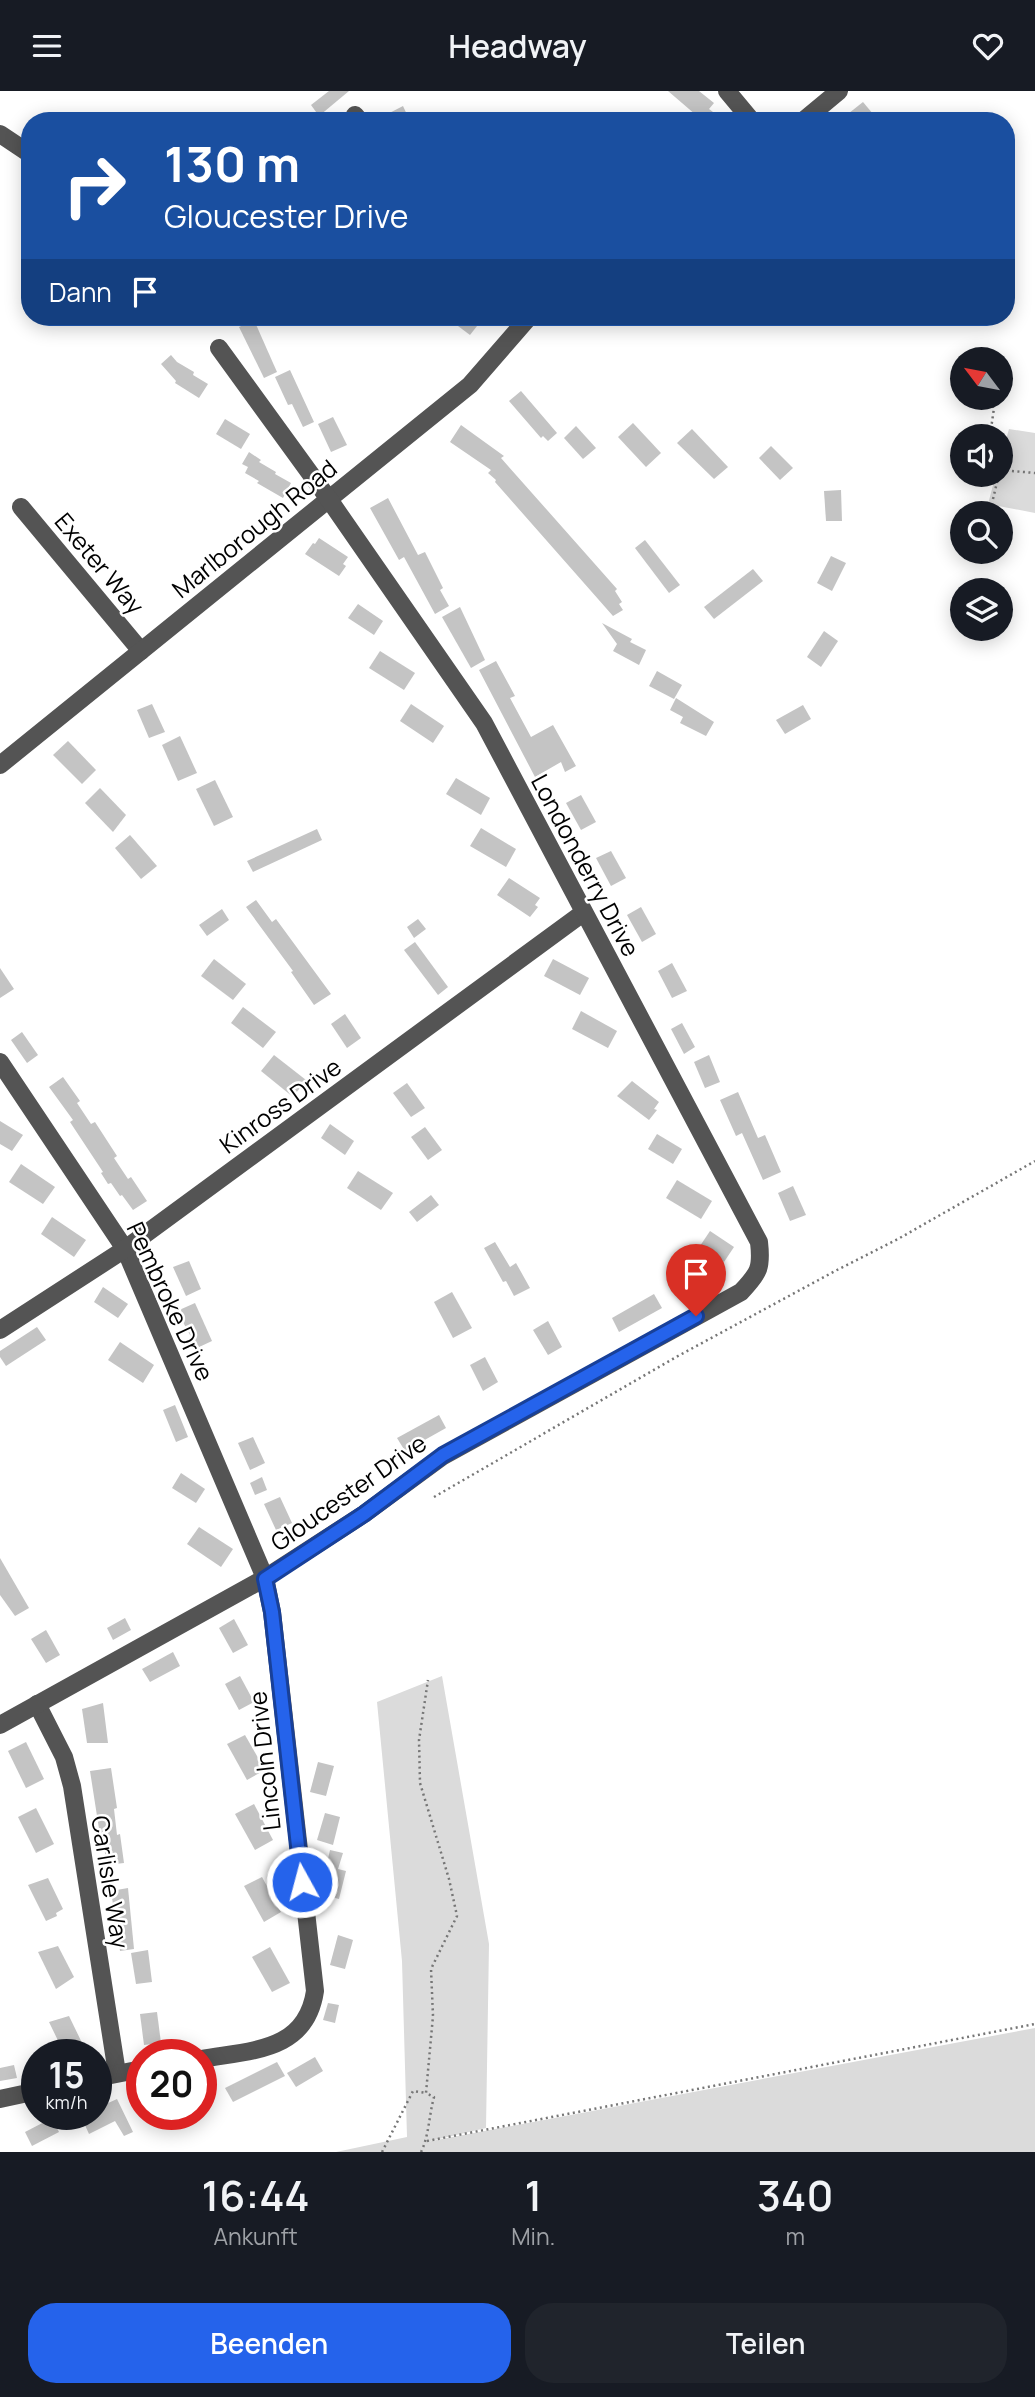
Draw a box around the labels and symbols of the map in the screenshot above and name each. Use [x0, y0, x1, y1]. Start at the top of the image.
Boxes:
north arrow [950, 347, 1013, 409]
street label: Marlborough Road [165, 451, 343, 605]
street label: Exeter Way [48, 505, 152, 621]
street label: Londonderry Drive [524, 768, 648, 962]
street label: Kinross Drive [213, 1050, 347, 1160]
street label: Pembroke Drive [120, 1216, 222, 1386]
pin [666, 1244, 726, 1316]
street label: Gloucester Drive [263, 1426, 433, 1558]
street label: Lincoln Drive [240, 1690, 288, 1832]
street label: Carlisle Way [84, 1813, 138, 1951]
position arrow [265, 1845, 339, 1919]
speed limit sign: 20 [126, 2039, 217, 2130]

